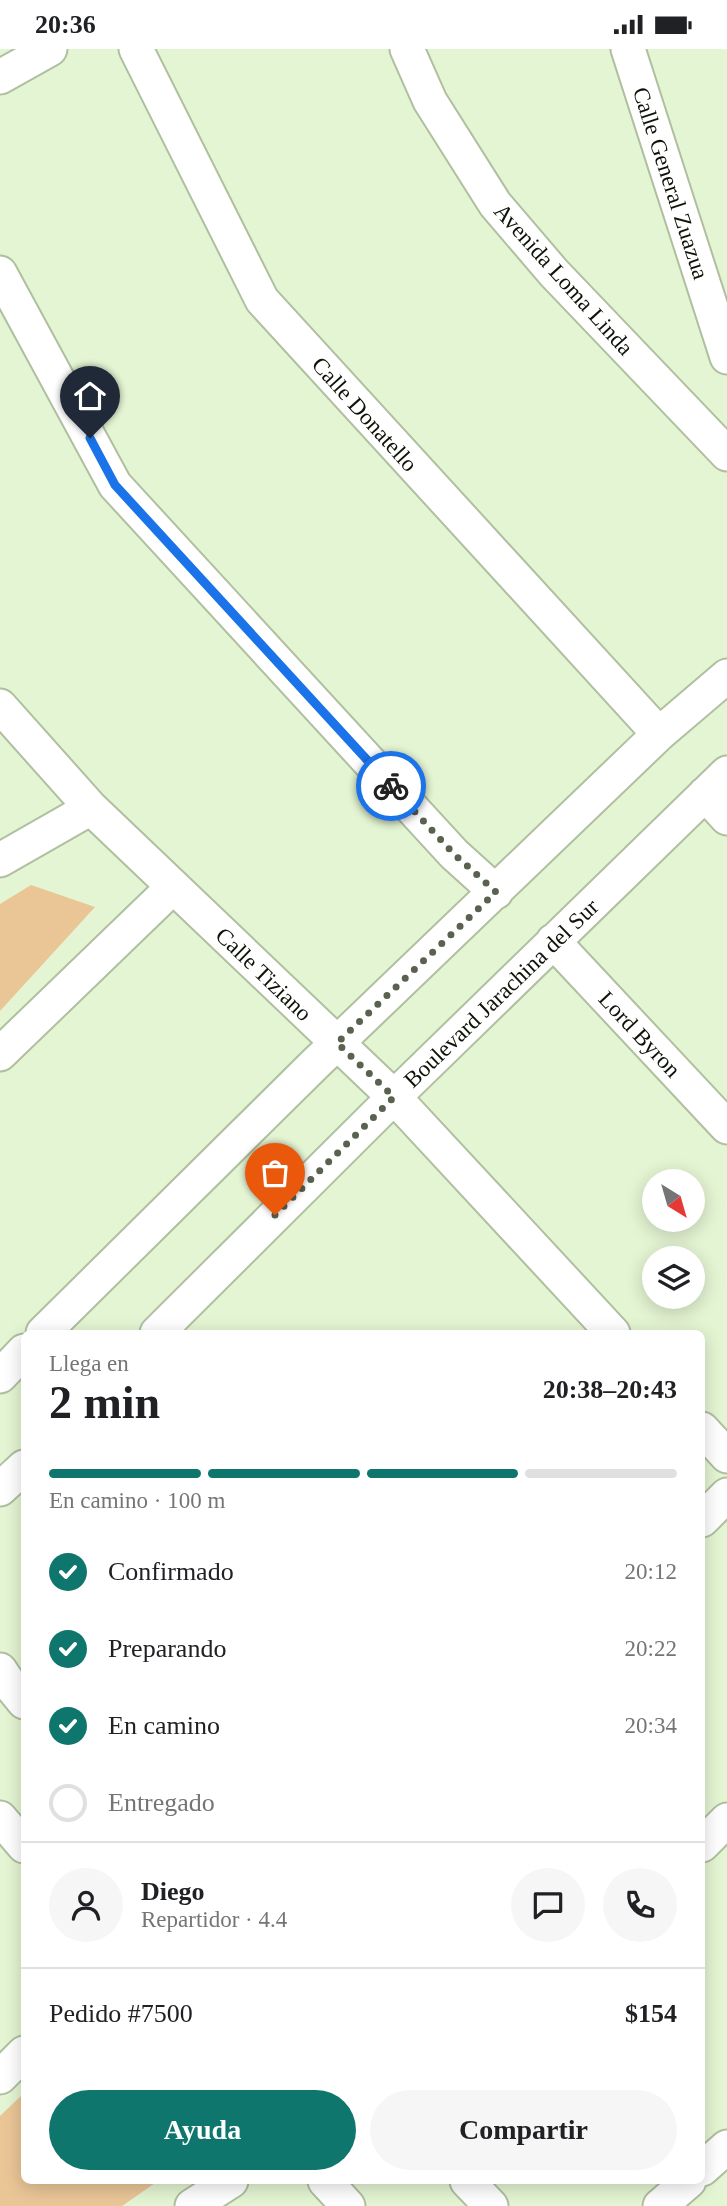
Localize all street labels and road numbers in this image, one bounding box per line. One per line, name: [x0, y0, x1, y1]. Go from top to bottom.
street label: Calle General Zuazua: [628, 84, 713, 282]
street label: Avenida Loma Linda: [489, 199, 638, 360]
street label: Calle Donatello: [307, 352, 422, 477]
street label: Boulevard Jarachina del Sur: [399, 894, 604, 1093]
street label: Calle Tiziano: [211, 923, 317, 1026]
street label: Lord Byron: [594, 986, 686, 1083]

